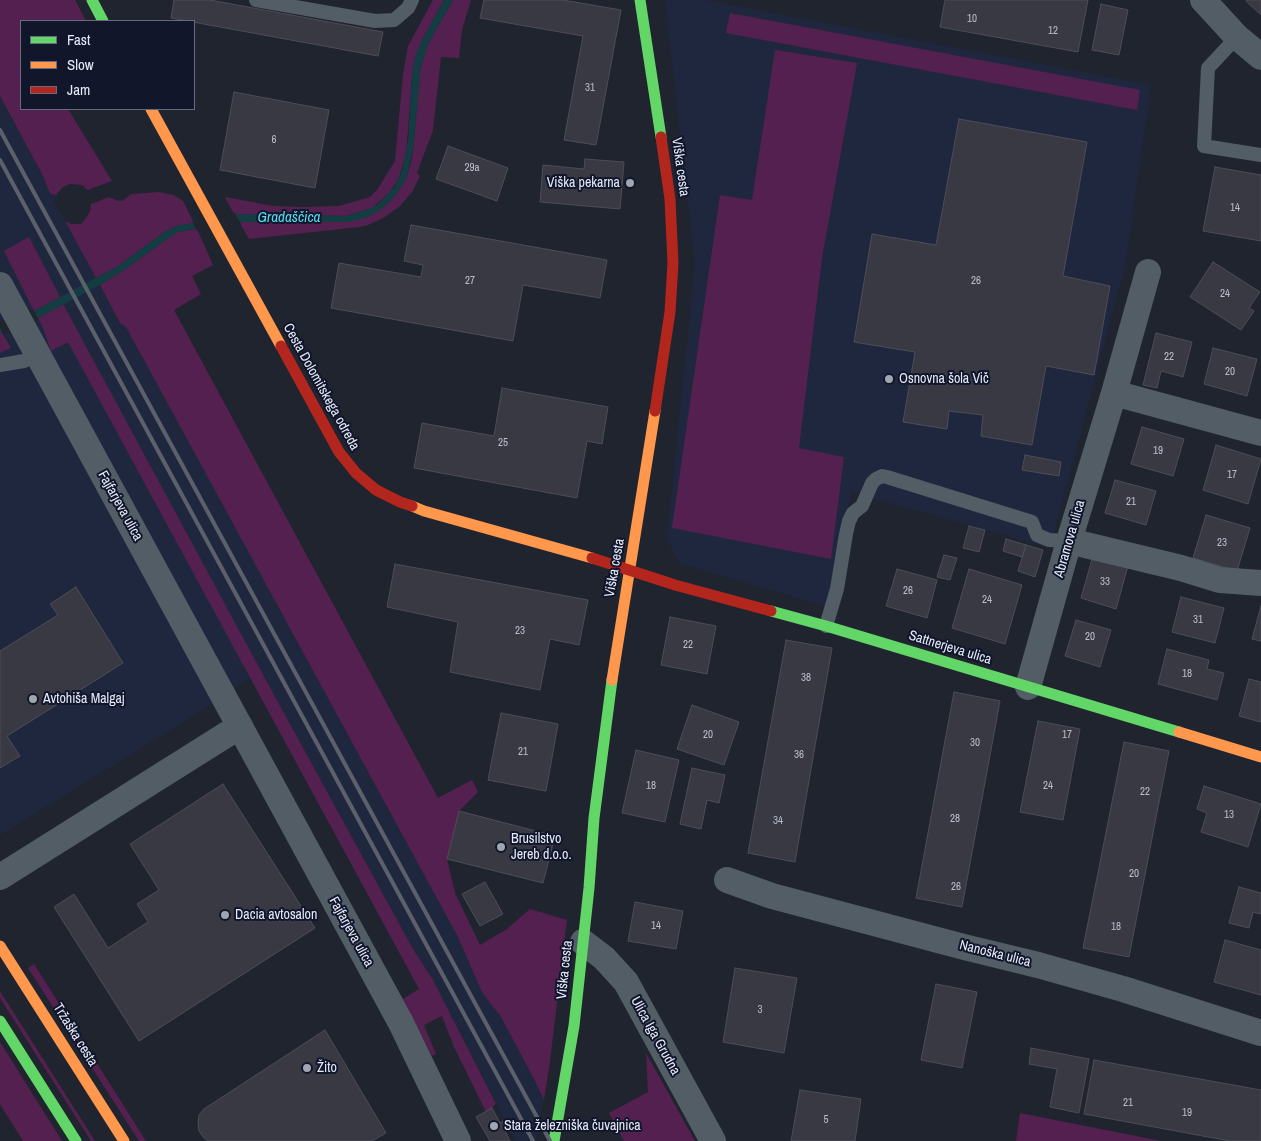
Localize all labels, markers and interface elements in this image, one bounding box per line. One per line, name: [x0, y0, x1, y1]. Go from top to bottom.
house number: 10: [967, 12, 977, 26]
legend: [20, 20, 195, 110]
house number: 12: [1048, 24, 1058, 38]
text: Fast: [67, 29, 90, 50]
text: Slow: [67, 54, 94, 75]
text: Jam: [67, 79, 90, 100]
house number: 31: [585, 81, 595, 95]
house number: 6: [271, 133, 277, 147]
street label: Viška cesta: [668, 137, 692, 197]
house number: 29a: [464, 161, 480, 175]
place label: Viška pekarna: [547, 175, 620, 191]
marker: Viška pekarna: [624, 177, 636, 189]
house number: 14: [1230, 201, 1240, 215]
water label: Gradaščica: [258, 209, 320, 227]
house number: 27: [465, 274, 475, 288]
house number: 26: [971, 274, 981, 288]
house number: 24: [1220, 287, 1230, 301]
street label: Cesta Dolomitskega odreda: [279, 321, 363, 453]
house number: 22: [1164, 350, 1174, 364]
house number: 20: [1225, 365, 1235, 379]
place label: Osnovna šola Vič: [899, 371, 989, 387]
marker: Osnovna šola Vič: [883, 373, 895, 385]
house number: 25: [498, 436, 508, 450]
house number: 19: [1153, 444, 1163, 458]
street label: Fajfarjeva ulica: [94, 468, 146, 544]
house number: 17: [1227, 468, 1237, 482]
house number: 21: [1126, 495, 1136, 509]
street label: Abramova ulica: [1051, 498, 1089, 580]
house number: 23: [1217, 536, 1227, 550]
street label: Viška cesta: [602, 537, 628, 599]
house number: 33: [1100, 575, 1110, 589]
house number: 26: [903, 584, 913, 598]
house number: 24: [982, 593, 992, 607]
house number: 31: [1193, 613, 1203, 627]
house number: 23: [515, 624, 525, 638]
street label: Sattnerjeva ulica: [907, 627, 993, 669]
house number: 20: [1085, 630, 1095, 644]
house number: 22: [683, 638, 693, 652]
house number: 18: [1182, 667, 1192, 681]
house number: 38: [801, 671, 811, 685]
place label: Avtohiša Malgaj: [43, 691, 124, 707]
marker: Avtohiša Malgaj: [27, 693, 39, 705]
house number: 20: [703, 728, 713, 742]
house number: 17: [1062, 728, 1072, 742]
house number: 30: [970, 736, 980, 750]
house number: 21: [518, 745, 528, 759]
house number: 36: [794, 748, 804, 762]
house number: 18: [646, 779, 656, 793]
house number: 24: [1043, 779, 1053, 793]
house number: 22: [1140, 785, 1150, 799]
house number: 13: [1224, 808, 1234, 822]
house number: 28: [950, 812, 960, 826]
house number: 34: [773, 814, 783, 828]
place label: Brusilstvo Jereb d.o.o.: [511, 831, 572, 864]
marker: Brusilstvo Jereb d.o.o.: [495, 841, 507, 853]
house number: 20: [1129, 867, 1139, 881]
house number: 26: [951, 880, 961, 894]
street label: Fajfarjeva ulica: [325, 894, 377, 970]
place label: Dacia avtosalon: [235, 907, 317, 923]
marker: Dacia avtosalon: [219, 909, 231, 921]
house number: 14: [651, 919, 661, 933]
house number: 18: [1111, 920, 1121, 934]
street label: Nanoška ulica: [958, 937, 1032, 971]
street label: Viška cesta: [554, 940, 576, 1000]
street label: Ulica Iga Grudna: [627, 994, 683, 1078]
street label: Tržaška cesta: [49, 1000, 101, 1070]
house number: 3: [757, 1003, 763, 1017]
place label: Žito: [317, 1060, 337, 1076]
marker: Žito: [301, 1062, 313, 1074]
house number: 21: [1123, 1096, 1133, 1110]
house number: 19: [1182, 1106, 1192, 1120]
house number: 5: [823, 1113, 829, 1127]
place label: Stara železniška čuvajnica: [504, 1118, 641, 1134]
marker: Stara železniška čuvajnica: [488, 1120, 500, 1132]

